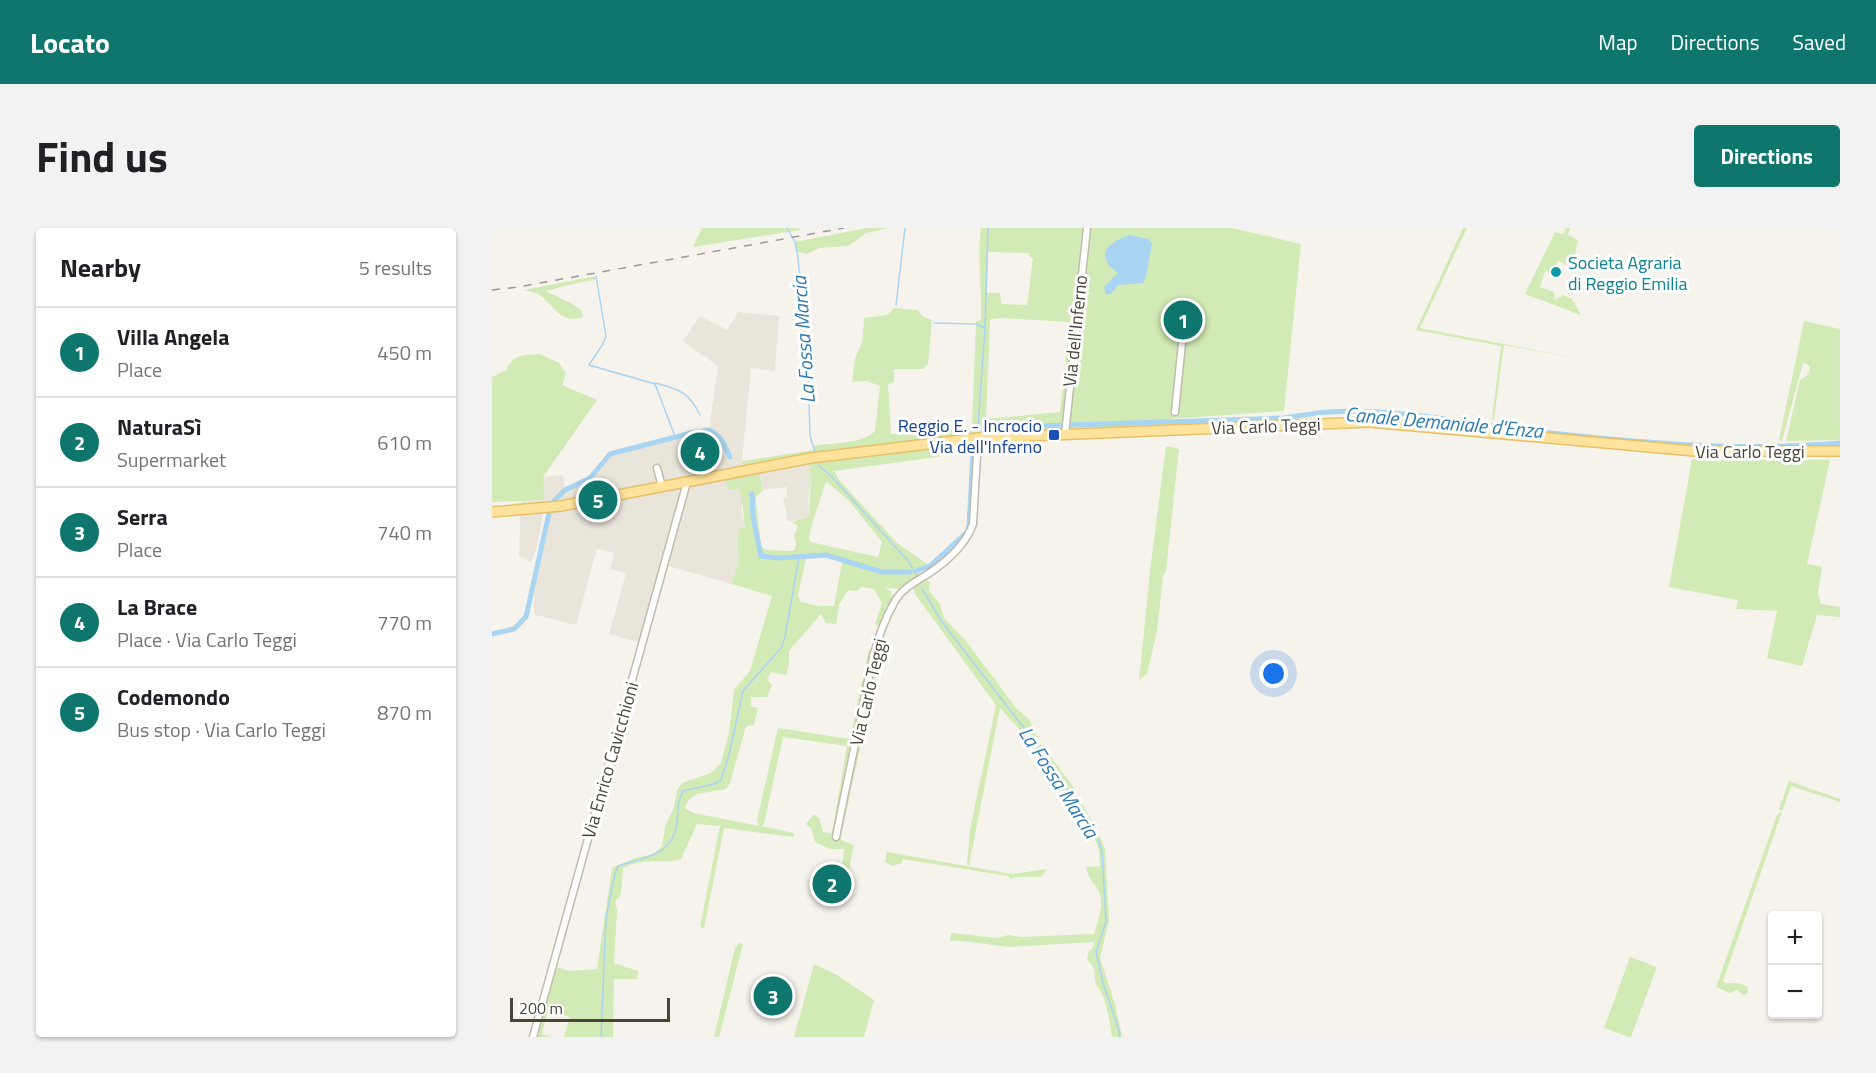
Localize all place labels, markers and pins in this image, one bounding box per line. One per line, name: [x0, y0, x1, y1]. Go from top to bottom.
place label: Societa Agraria di Reggio Emilia: [1568, 249, 1687, 297]
marker: Societa Agraria di Reggio Emilia: [1549, 265, 1563, 279]
pin: 1: [1164, 298, 1202, 343]
place label: Reggio E. - Incrocio Via dell'Inferno: [898, 412, 1042, 460]
marker: Reggio E. - Incrocio Via dell'Inferno: [1047, 428, 1061, 442]
pin: 4: [680, 430, 720, 474]
pin: 5: [578, 478, 618, 522]
pin: 2: [812, 862, 852, 906]
pin: 3: [754, 974, 792, 1018]

